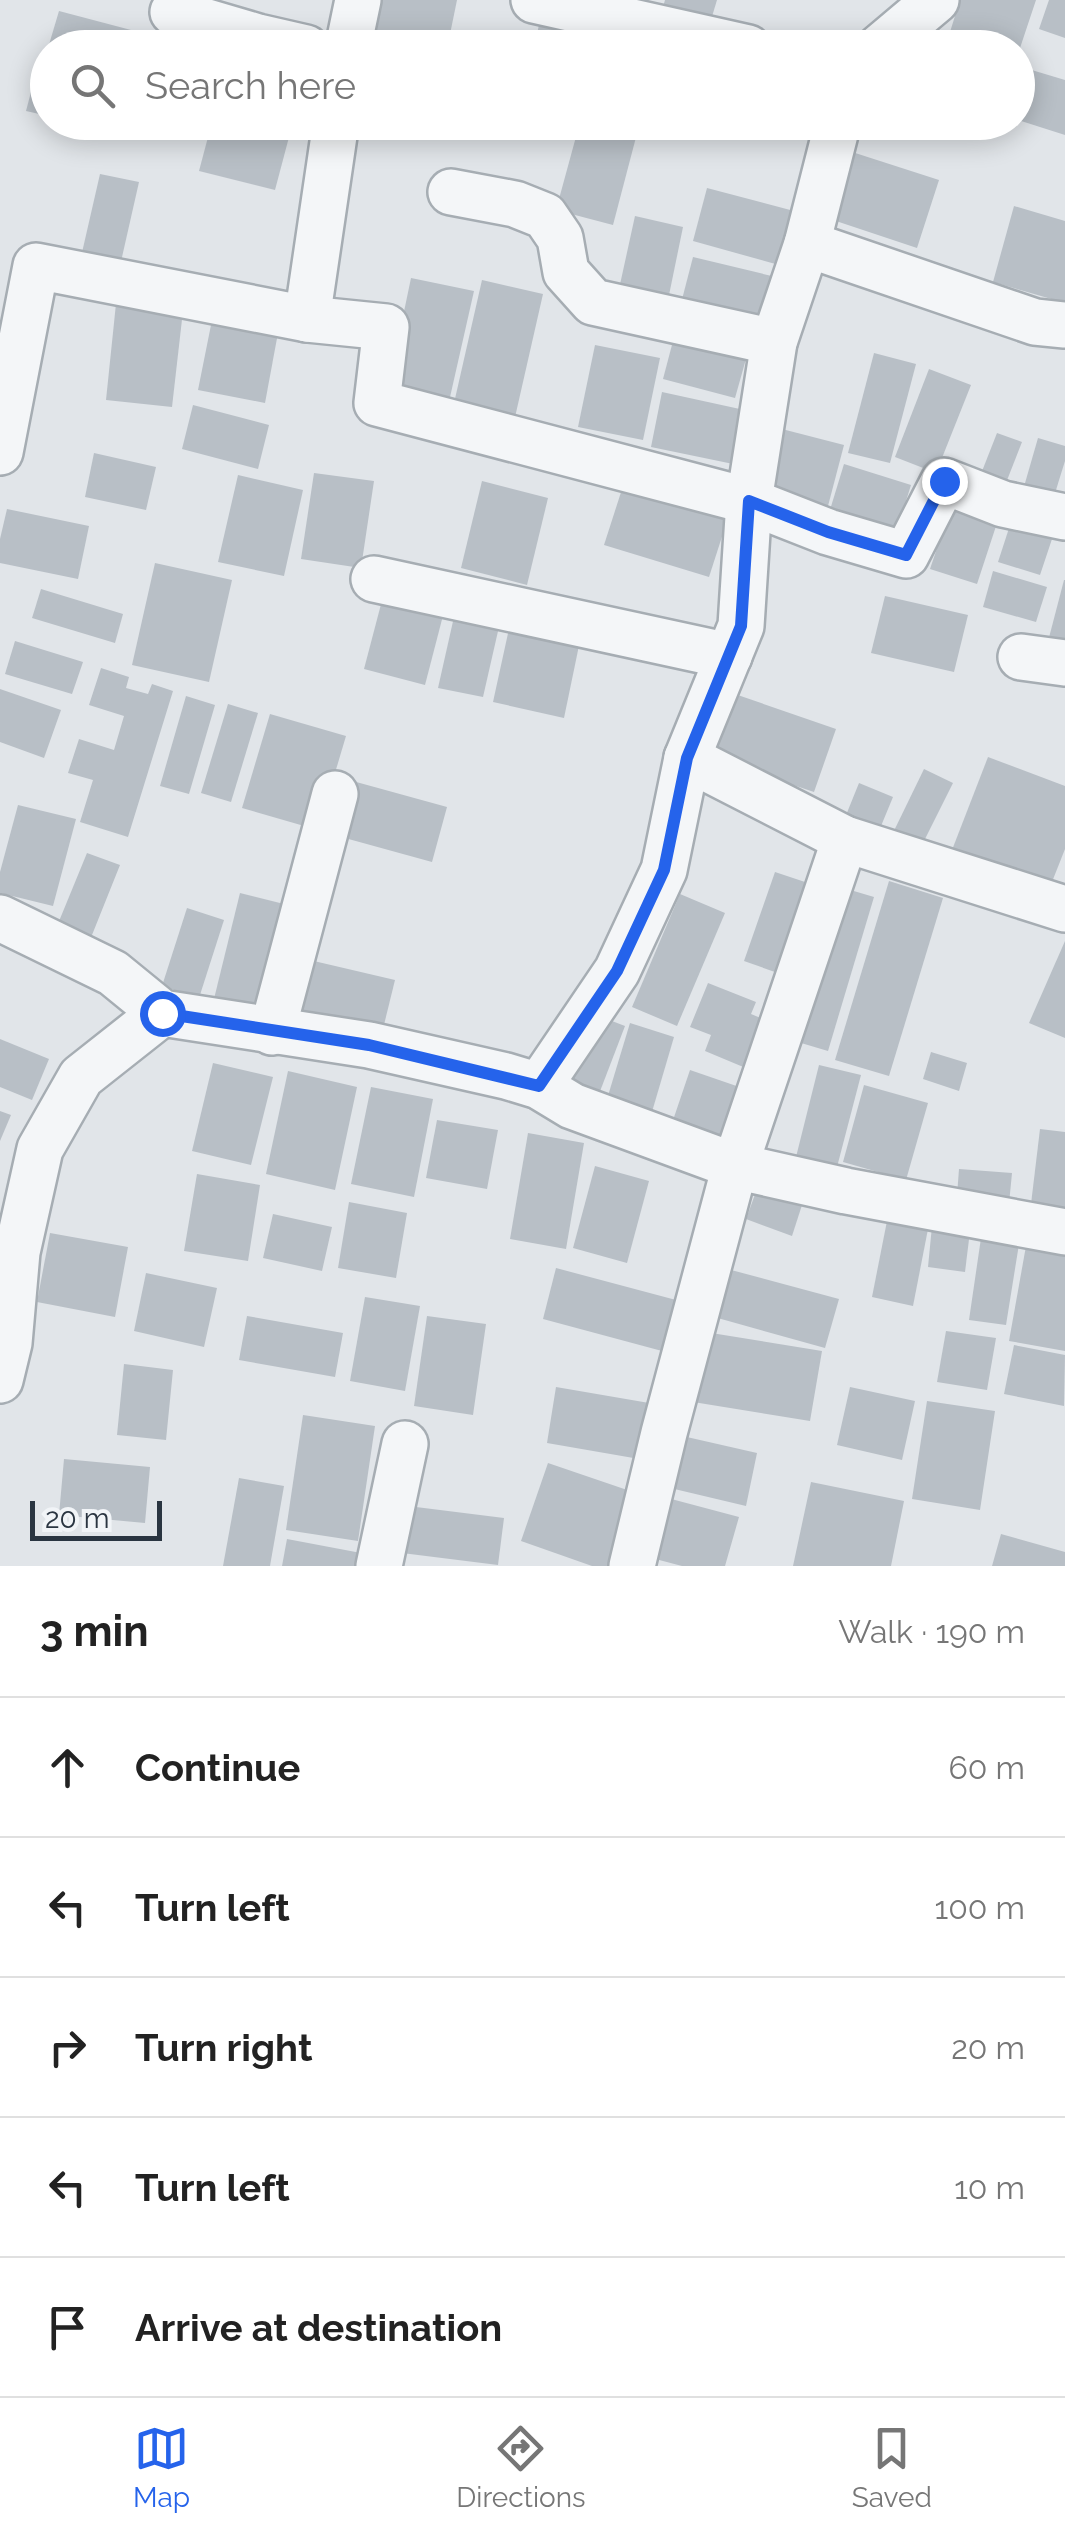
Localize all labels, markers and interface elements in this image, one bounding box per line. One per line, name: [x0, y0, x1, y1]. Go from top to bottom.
search box: [30, 30, 1035, 140]
icon: search: [65, 58, 120, 113]
text: Search here: [145, 63, 356, 108]
route end: [922, 459, 968, 505]
route start: [140, 991, 186, 1037]
scale bar: [30, 1496, 162, 1540]
text: 20 m: [45, 1502, 110, 1535]
text: 3 min: [40, 1607, 149, 1656]
text: Walk · 190 m: [838, 1613, 1025, 1650]
icon: ahead: [40, 1740, 95, 1795]
text: Continue: [135, 1745, 300, 1790]
text: 60 m: [949, 1749, 1025, 1786]
icon: left: [40, 1880, 95, 1935]
text: Turn left: [135, 1885, 290, 1930]
text: 100 m: [935, 1889, 1025, 1926]
icon: right: [40, 2020, 95, 2075]
text: Turn right: [135, 2025, 312, 2070]
text: 20 m: [951, 2029, 1025, 2066]
icon: left: [40, 2160, 95, 2215]
text: Turn left: [135, 2165, 290, 2210]
text: 10 m: [954, 2169, 1025, 2206]
icon: arrive: [40, 2300, 95, 2355]
text: Arrive at destination: [135, 2305, 502, 2350]
tab: Map: [133, 2421, 190, 2514]
tab: Directions: [456, 2421, 586, 2514]
tab: Saved: [852, 2421, 932, 2514]

